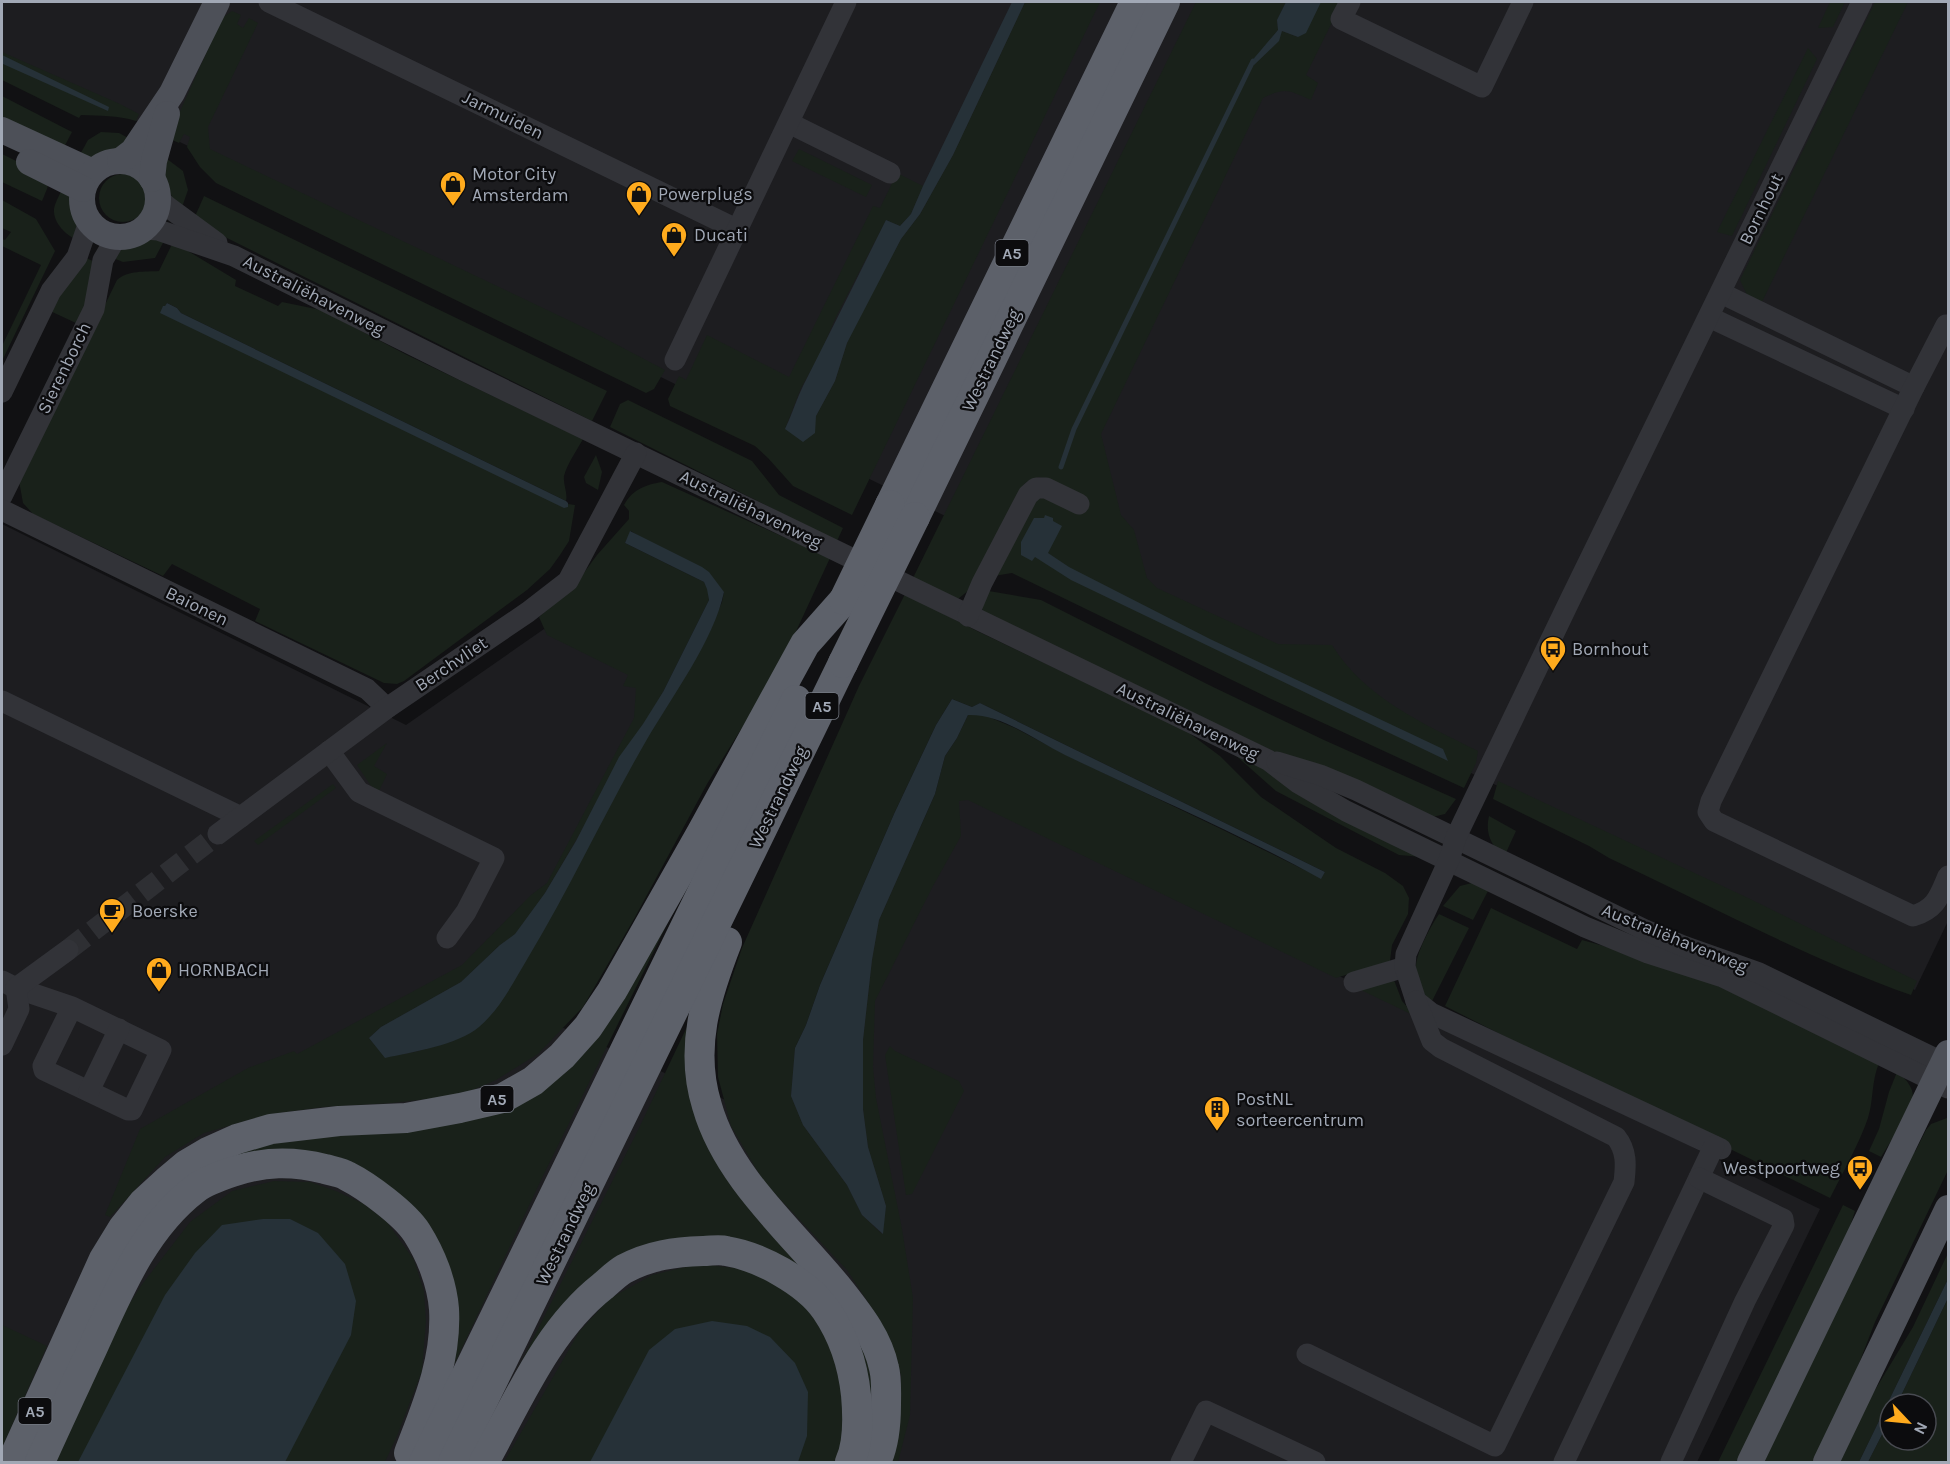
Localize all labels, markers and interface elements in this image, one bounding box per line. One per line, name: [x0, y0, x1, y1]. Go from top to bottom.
street label: Jarmuiden: [459, 86, 547, 144]
place label: Motor City Amsterdam: [472, 163, 569, 206]
shop icon: Motor City Amsterdam: [438, 169, 468, 207]
street label: Bornhout: [1734, 169, 1788, 248]
shop icon: Powerplugs: [624, 179, 654, 217]
place label: Powerplugs: [658, 183, 753, 205]
shop icon: Ducati: [659, 220, 689, 258]
place label: Ducati: [694, 224, 748, 246]
road number: A5: [996, 240, 1028, 266]
street label: Australiëhavenweg: [240, 250, 388, 340]
street label: Westrandweg: [957, 305, 1025, 415]
street label: Sierenborch: [32, 319, 96, 417]
street label: Australiëhavenweg: [676, 465, 826, 553]
street label: Baionen: [162, 581, 232, 631]
street label: Berchvliet: [411, 632, 492, 696]
bus stop icon: Bornhout: [1538, 634, 1568, 672]
place label: Bornhout: [1572, 638, 1649, 660]
street label: Australiëhavenweg: [1113, 677, 1263, 765]
road number: A5: [806, 693, 838, 719]
street label: Westrandweg: [744, 742, 812, 852]
cafe icon: Boerske: [97, 896, 127, 934]
street label: Australiëhavenweg: [1599, 899, 1751, 977]
place label: Boerske: [132, 900, 198, 922]
shop icon: HORNBACH: [144, 955, 174, 993]
place label: HORNBACH: [178, 959, 270, 981]
road number: A5: [480, 1086, 514, 1112]
place label: PostNL sorteercentrum: [1236, 1088, 1364, 1131]
building icon: PostNL sorteercentrum: [1202, 1094, 1232, 1132]
bus stop icon: Westpoortweg: [1845, 1153, 1875, 1191]
place label: Westpoortweg: [1723, 1157, 1840, 1179]
street label: Westrandweg: [531, 1179, 599, 1289]
north arrow: [1878, 1392, 1938, 1452]
road number: A5: [18, 1398, 51, 1424]
text: N: [1910, 1419, 1932, 1438]

